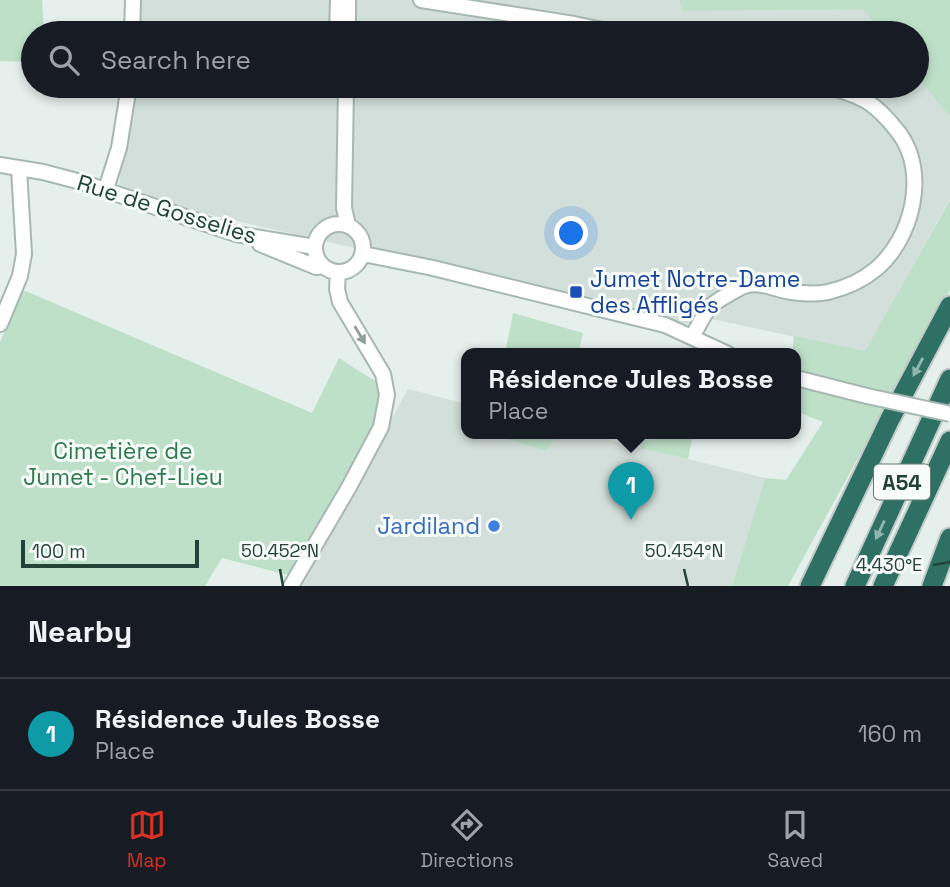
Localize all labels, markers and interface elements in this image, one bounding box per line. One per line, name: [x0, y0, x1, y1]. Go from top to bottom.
search box: [21, 21, 929, 98]
icon: search: [45, 41, 83, 79]
text: Search here: [101, 43, 251, 77]
street label: Rue de Gosselies: [73, 167, 261, 251]
your location: [554, 216, 588, 250]
place label: Jumet Notre-Dame des Affligés: [590, 264, 800, 320]
marker: Jumet Notre-Dame des Affligés: [568, 284, 584, 300]
one-way arrow: [353, 325, 366, 344]
popup: [461, 348, 801, 439]
one-way arrow: [912, 357, 924, 376]
text: Résidence Jules Bosse: [489, 362, 774, 396]
text: Place: [489, 396, 548, 426]
park label: Cimetière de Jumet - Chef-Lieu: [23, 436, 223, 492]
pin: 1: [608, 462, 654, 520]
road number: A54: [874, 464, 930, 500]
place label: Jardiland: [377, 511, 480, 541]
marker: Jardiland: [486, 518, 502, 534]
one-way arrow: [874, 520, 886, 540]
scale bar: [21, 537, 200, 569]
text: 100 m: [32, 539, 86, 564]
text: 50.452°N: [241, 539, 319, 562]
text: 50.454°N: [645, 539, 723, 562]
text: 4.430°E: [856, 553, 922, 576]
text: Nearby: [28, 612, 132, 651]
text: Résidence Jules Bosse: [95, 702, 380, 736]
text: 1: [46, 719, 56, 749]
text: 160 m: [858, 719, 922, 749]
text: Place: [95, 736, 155, 766]
tab: Map: [127, 806, 167, 873]
tab: Directions: [421, 806, 514, 873]
tab: Saved: [768, 806, 823, 873]

